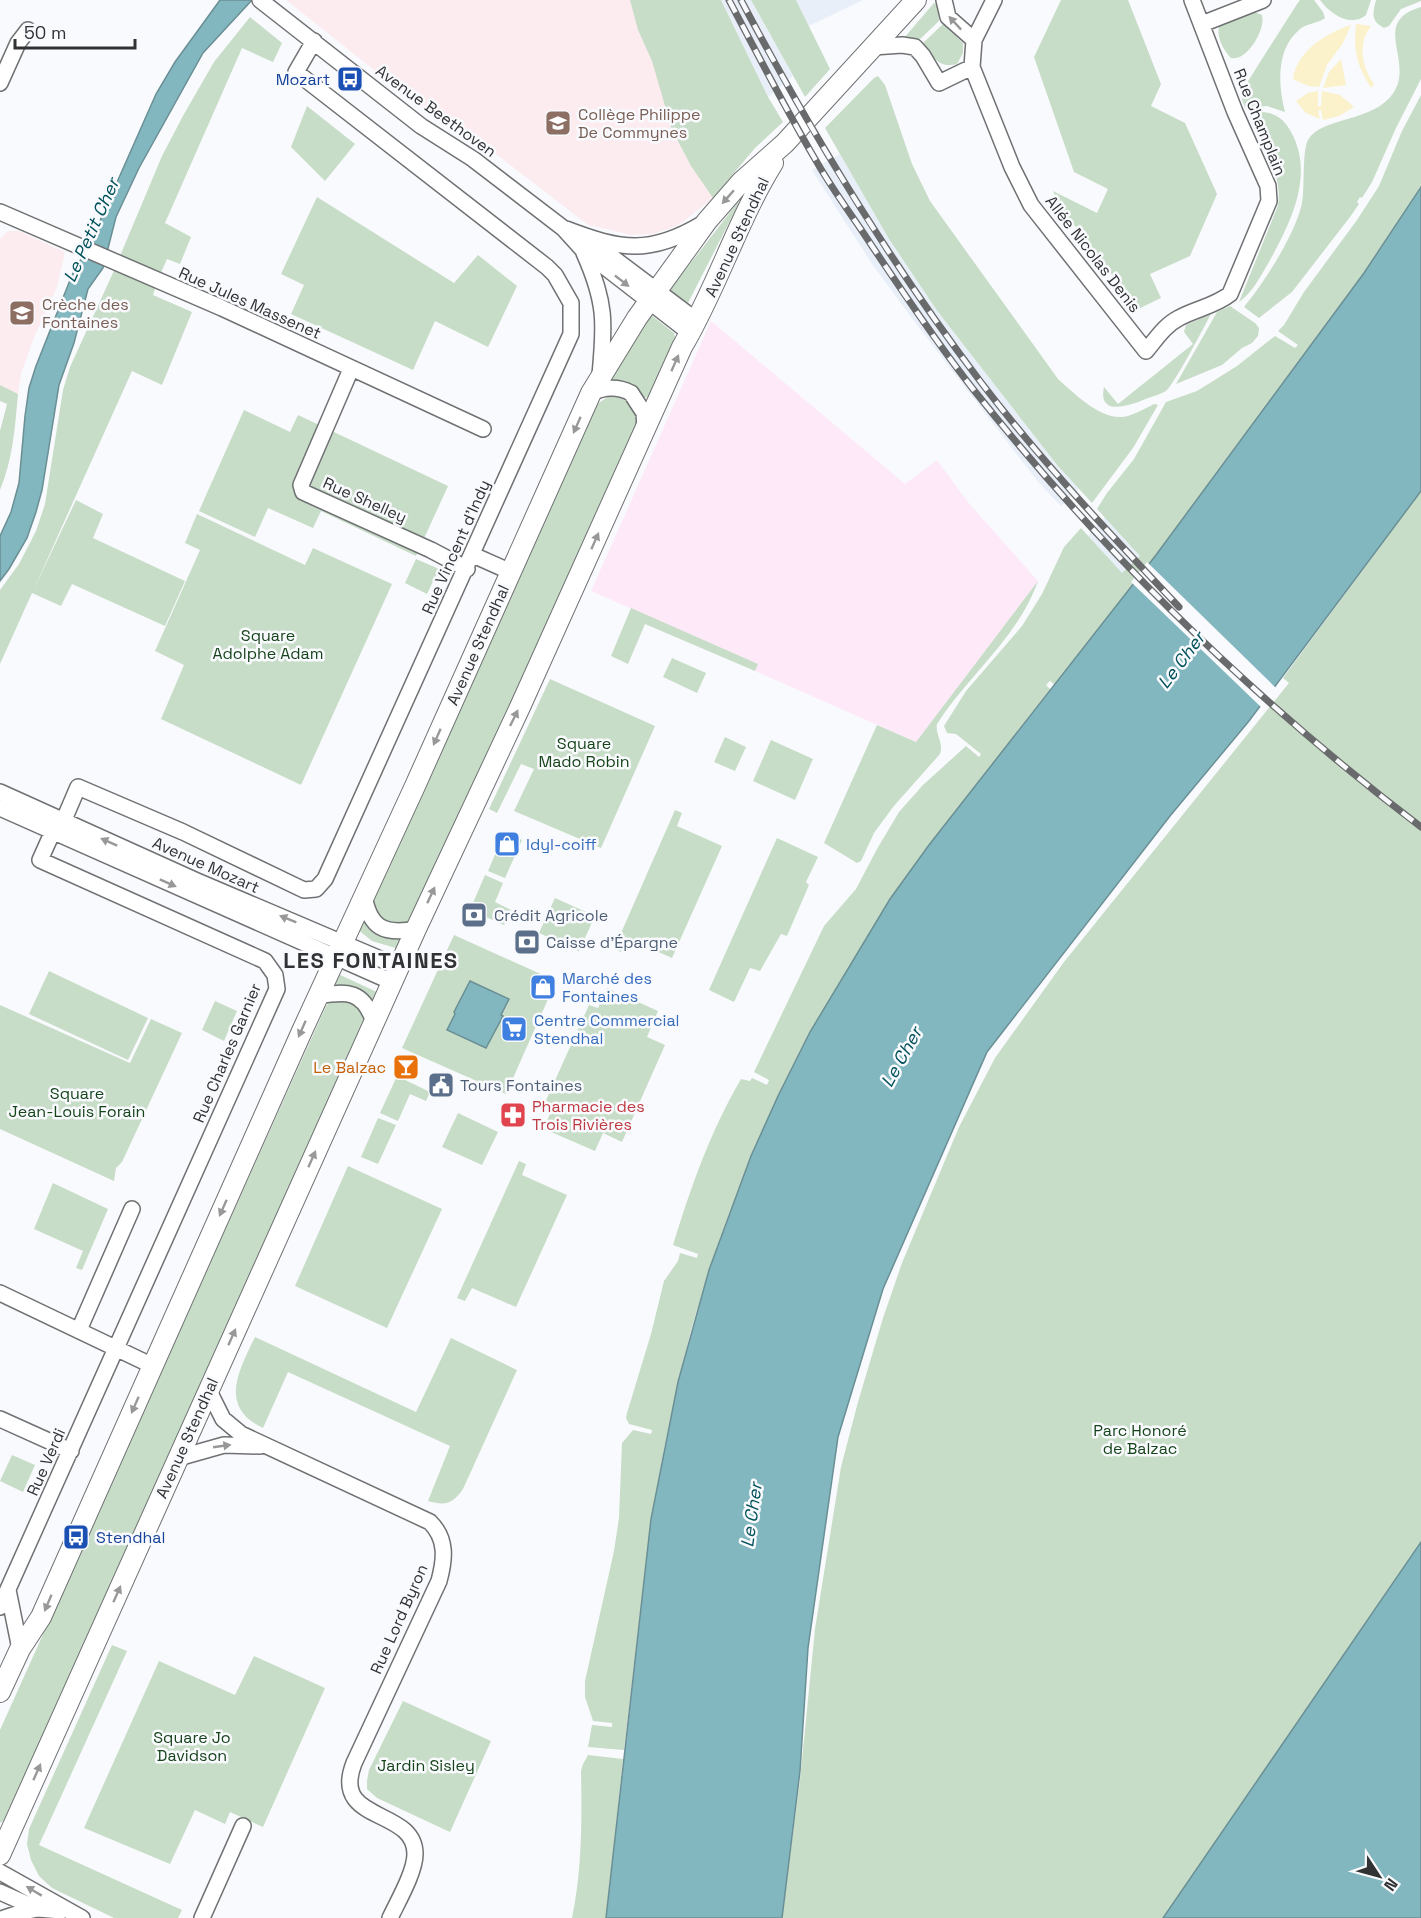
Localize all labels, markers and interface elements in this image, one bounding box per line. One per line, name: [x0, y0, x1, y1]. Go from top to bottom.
scale bar: [15, 12, 135, 50]
one-way arrow: [948, 15, 962, 30]
text: 50 m: [24, 21, 66, 44]
street label: Avenue Beethoven: [372, 60, 500, 162]
bus stop icon: Mozart: [335, 64, 365, 94]
street label: Rue Champlain: [1229, 65, 1291, 179]
place label: Mozart: [276, 69, 330, 90]
place label: Collège Philippe De Commynes: [578, 104, 701, 143]
school or university icon: Collège Philippe De Commynes: [543, 108, 573, 138]
water label: Le Petit Cher: [58, 172, 125, 286]
street label: Avenue Stendhal: [700, 174, 774, 300]
one-way arrow: [721, 190, 735, 205]
street label: Allée Nicolas Denis: [1041, 191, 1145, 317]
street label: Rue Jules Massenet: [175, 262, 325, 344]
one-way arrow: [615, 274, 630, 286]
place label: Crèche des Fontaines: [42, 294, 129, 333]
school or university icon: Crèche des Fontaines: [7, 298, 37, 328]
one-way arrow: [670, 353, 680, 371]
one-way arrow: [572, 416, 581, 433]
street label: Rue Shelley: [320, 472, 410, 528]
street label: Rue Vincent d'Indy: [417, 476, 495, 618]
one-way arrow: [590, 531, 600, 549]
street label: Avenue Stendhal: [442, 581, 514, 709]
park label: Square Adolphe Adam: [212, 625, 324, 664]
water label: Le Cher: [1152, 625, 1211, 693]
one-way arrow: [510, 710, 519, 727]
one-way arrow: [432, 728, 442, 746]
park label: Square Mado Robin: [538, 733, 630, 772]
shop icon: Idyl-coiff: [492, 829, 522, 859]
street label: Avenue Mozart: [149, 832, 263, 898]
place label: Idyl-coiff: [526, 834, 597, 855]
one-way arrow: [100, 837, 117, 846]
one-way arrow: [160, 878, 178, 888]
one-way arrow: [427, 886, 436, 903]
bank icon: Crédit Agricole: [459, 900, 489, 930]
place label: Crédit Agricole: [494, 905, 608, 926]
one-way arrow: [278, 914, 296, 924]
bank icon: Caisse d'Épargne: [512, 927, 542, 957]
place label: Caisse d'Épargne: [546, 932, 678, 953]
district label: LES FONTAINES: [283, 946, 459, 974]
place label: Marché des Fontaines: [562, 968, 652, 1007]
shop icon: Marché des Fontaines: [528, 972, 558, 1002]
street label: Rue Charles Garnier: [188, 980, 266, 1126]
place label: Centre Commercial Stendhal: [534, 1010, 680, 1049]
supermarket icon: Centre Commercial Stendhal: [499, 1014, 529, 1044]
one-way arrow: [298, 1021, 307, 1038]
water label: Le Cher: [875, 1021, 928, 1091]
bar icon: Le Balzac: [391, 1052, 421, 1082]
place label: Le Balzac: [313, 1057, 386, 1078]
public building icon: Tours Fontaines: [426, 1070, 456, 1100]
place label: Tours Fontaines: [460, 1075, 582, 1096]
park label: Square Jean-Louis Forain: [9, 1083, 145, 1122]
place label: Pharmacie des Trois Rivières: [532, 1096, 645, 1135]
pharmacy icon: Pharmacie des Trois Rivières: [498, 1100, 528, 1130]
one-way arrow: [308, 1151, 317, 1168]
one-way arrow: [218, 1199, 228, 1217]
one-way arrow: [228, 1329, 237, 1346]
street label: Avenue Stendhal: [151, 1374, 223, 1502]
one-way arrow: [130, 1397, 140, 1415]
park label: Parc Honoré de Balzac: [1093, 1420, 1187, 1459]
street label: Rue Verdi: [22, 1425, 70, 1499]
one-way arrow: [212, 1442, 231, 1451]
water label: Le Cher: [735, 1479, 767, 1549]
bus stop icon: Stendhal: [61, 1522, 91, 1552]
place label: Stendhal: [96, 1527, 165, 1548]
street label: Rue Lord Byron: [365, 1561, 433, 1677]
one-way arrow: [112, 1585, 122, 1603]
one-way arrow: [43, 1594, 53, 1612]
park label: Square Jo Davidson: [153, 1727, 231, 1766]
park label: Jardin Sisley: [377, 1755, 475, 1776]
one-way arrow: [33, 1764, 42, 1781]
north arrow: [1349, 1846, 1409, 1906]
text: N: [1379, 1874, 1402, 1895]
one-way arrow: [26, 1886, 42, 1897]

